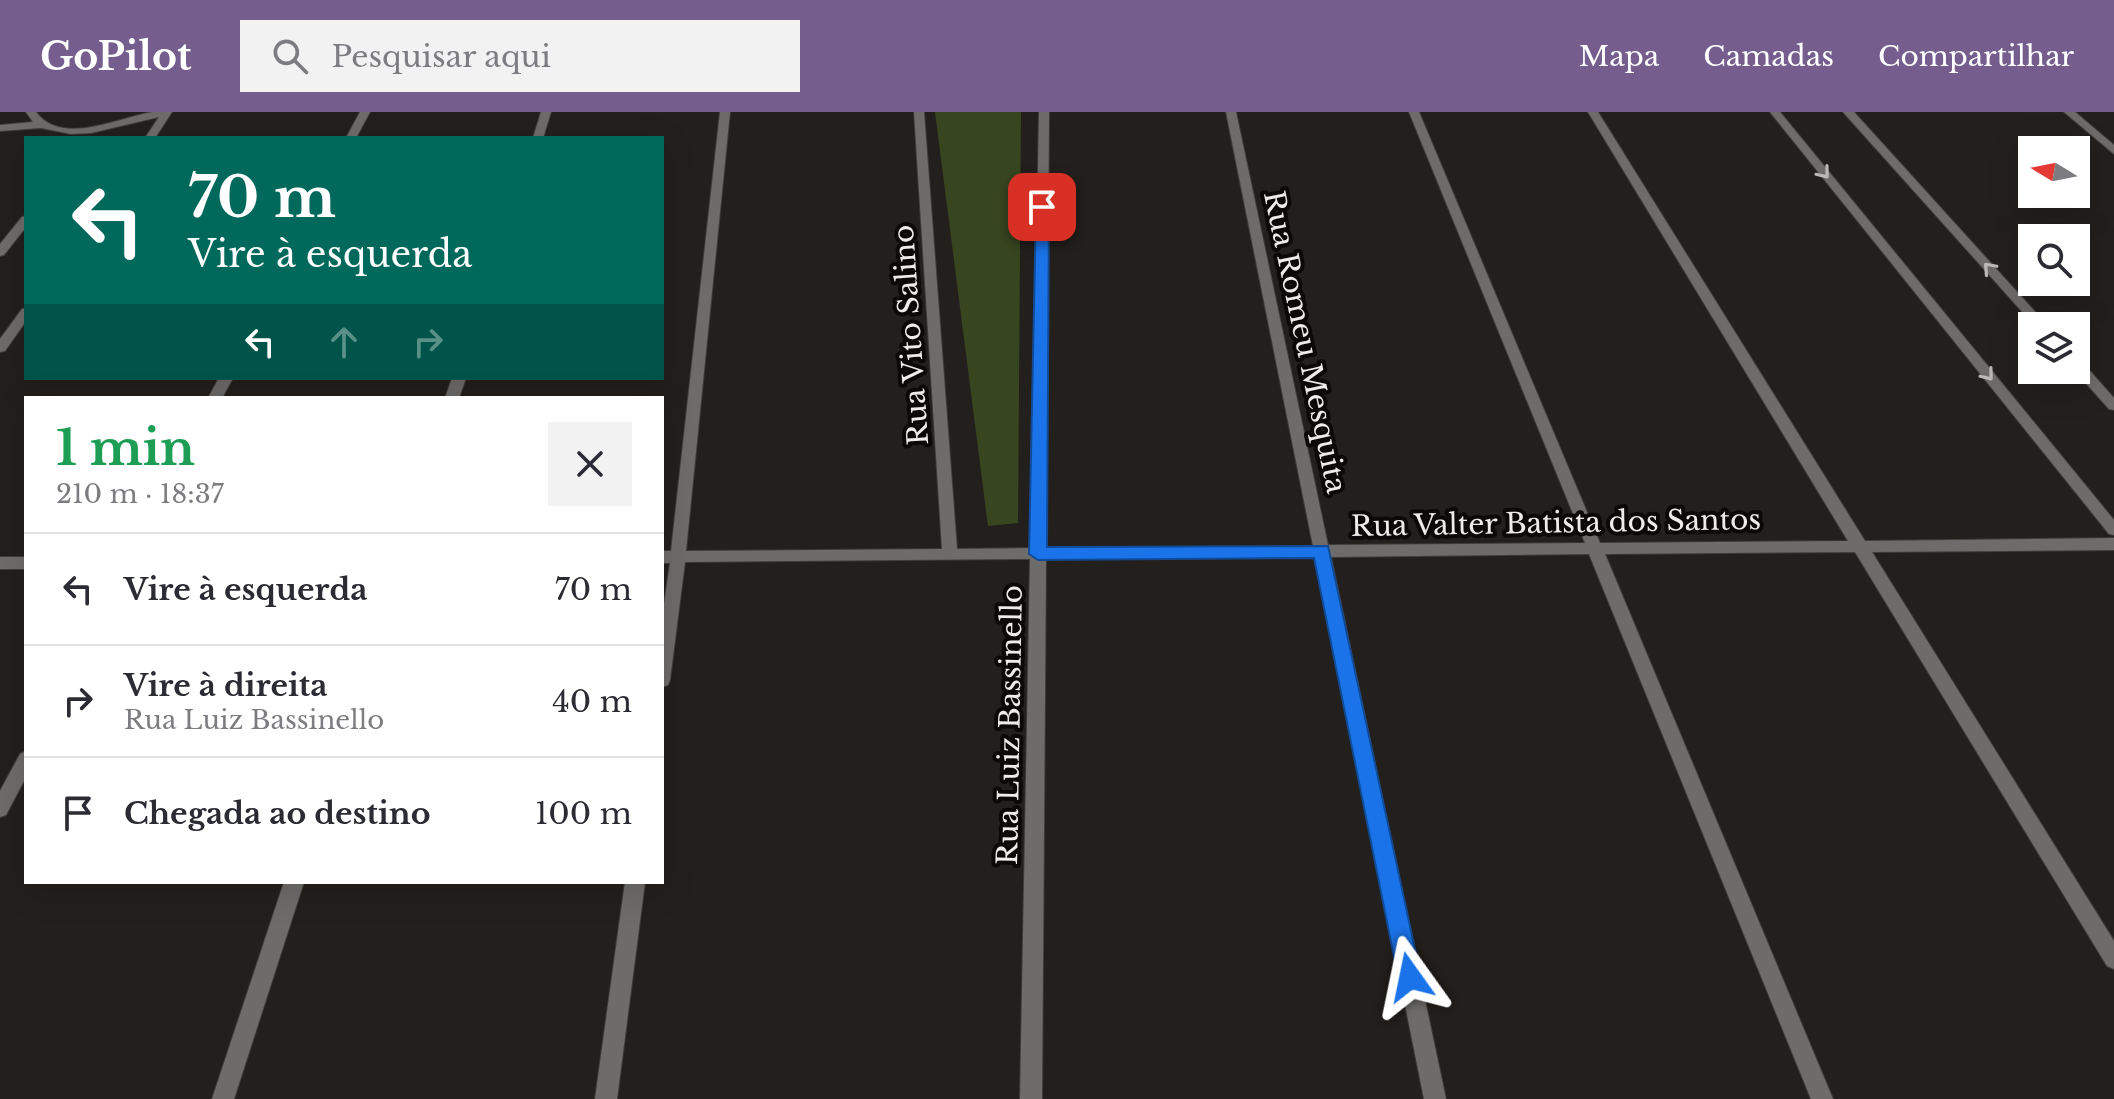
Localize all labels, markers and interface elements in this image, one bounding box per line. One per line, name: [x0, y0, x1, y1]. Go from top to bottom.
search box: [240, 20, 800, 92]
text: GoPilot: [40, 33, 192, 80]
icon: search: [268, 34, 312, 78]
text: Pesquisar aqui: [332, 38, 551, 75]
text: Mapa: [1579, 39, 1659, 74]
text: Camadas: [1703, 39, 1834, 74]
text: Compartilhar: [1878, 39, 2074, 74]
north arrow: [2018, 136, 2090, 208]
map controls: [2018, 136, 2090, 384]
text: 70 m: [188, 163, 336, 232]
one-way arrow: [1814, 163, 1829, 178]
icon: left: [56, 168, 160, 272]
pin: [1008, 173, 1076, 241]
icon: arrive: [1020, 185, 1064, 229]
street label: Rua Romeu Mesquita: [1256, 188, 1354, 497]
street label: Rua Vito Salino: [886, 224, 936, 446]
button: search: [2018, 224, 2090, 296]
text: Vire à esquerda: [188, 232, 472, 277]
one-way arrow: [1985, 263, 1999, 278]
button: layers: [2018, 312, 2090, 384]
icon: left: [238, 320, 282, 364]
icon: ahead: [322, 320, 366, 364]
icon: right: [406, 320, 450, 364]
one-way arrow: [1978, 365, 1993, 380]
text: 1 min: [56, 418, 195, 478]
button: close: [548, 422, 632, 506]
text: 210 m · 18:37: [56, 478, 224, 510]
street label: Rua Valter Batista dos Santos: [1351, 502, 1761, 544]
icon: left: [56, 567, 100, 611]
text: Vire à esquerda: [124, 571, 367, 608]
text: 70 m: [555, 571, 632, 608]
street label: Rua Luiz Bassinello: [990, 585, 1030, 865]
text: Vire à direita: [124, 667, 328, 704]
icon: right: [56, 679, 100, 723]
text: 40 m: [552, 683, 632, 720]
text: Rua Luiz Bassinello: [124, 704, 384, 736]
icon: arrive: [56, 791, 100, 835]
text: Chegada ao destino: [124, 795, 430, 832]
text: 100 m: [535, 795, 632, 832]
position arrow: [1368, 935, 1452, 1019]

